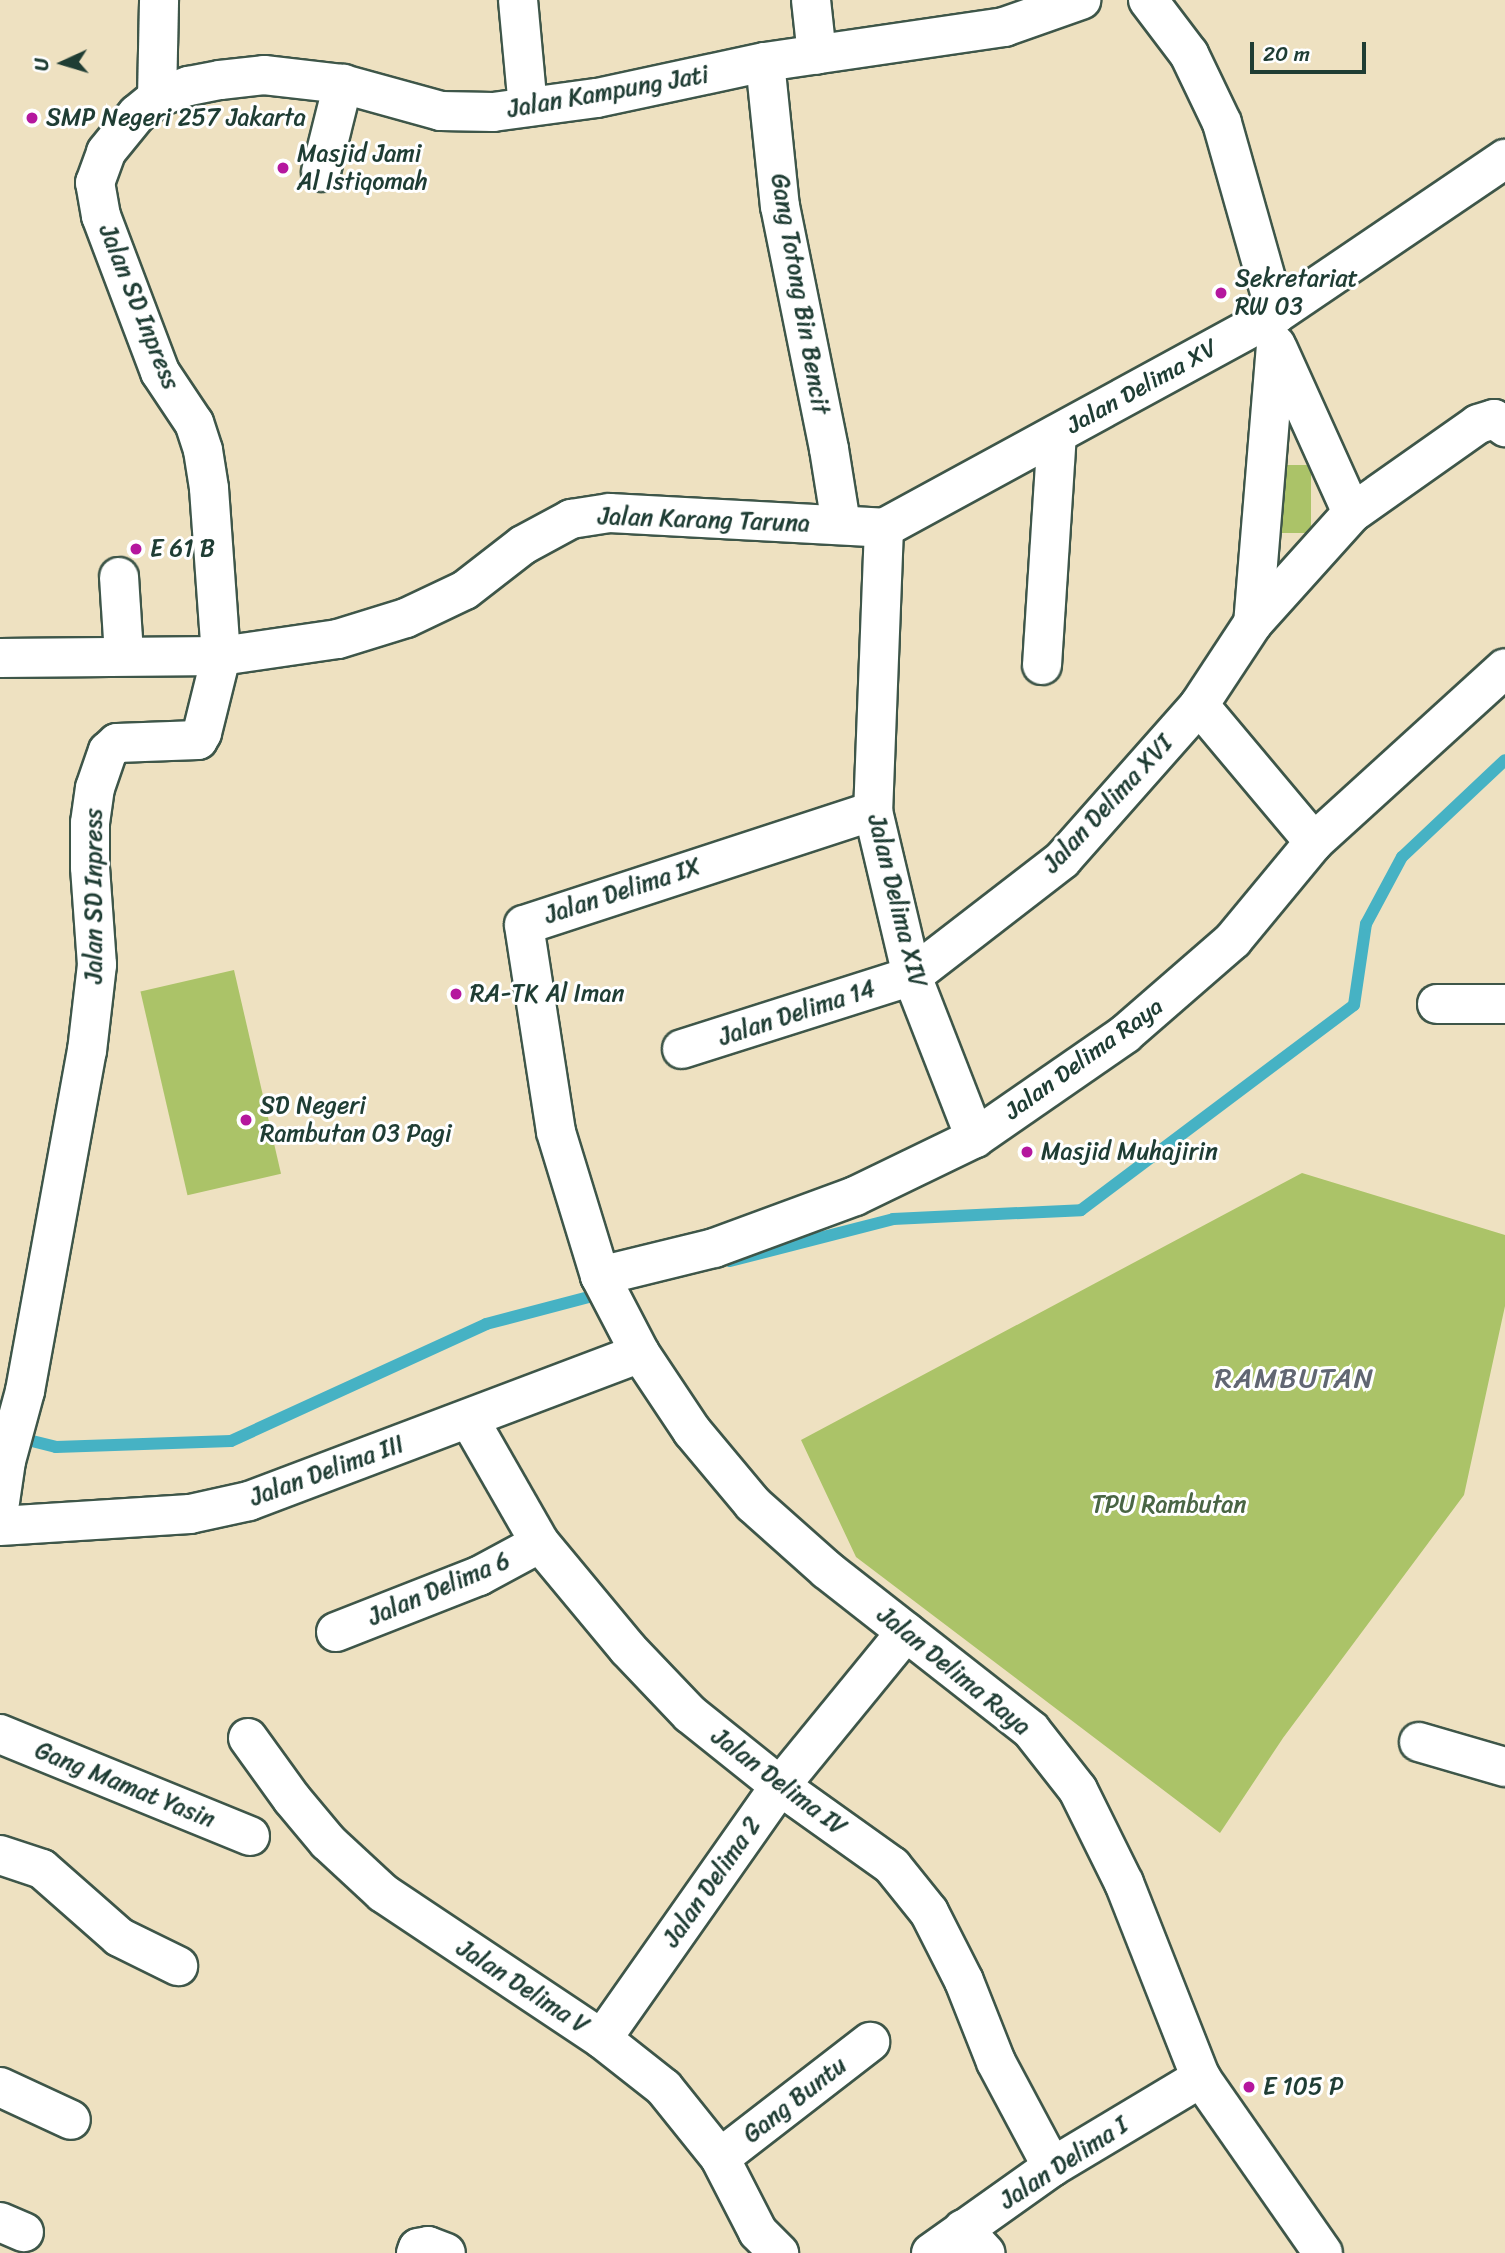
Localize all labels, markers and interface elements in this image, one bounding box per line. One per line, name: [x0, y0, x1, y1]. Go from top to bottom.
north arrow: [28, 28, 98, 98]
scale bar: [1253, 28, 1368, 72]
text: 20 m: [1263, 35, 1310, 73]
text: U: [25, 57, 58, 72]
street label: Jalan Kampung Jati: [505, 60, 711, 124]
place label: SMP Negeri 257 Jakarta: [46, 104, 306, 132]
marker: SMP Negeri 257 Jakarta: [24, 110, 40, 126]
place label: Masjid Jami Al Istiqomah: [297, 140, 430, 196]
marker: Masjid Jami Al Istiqomah: [275, 160, 291, 176]
street label: Gang Totong Bin Bencit: [765, 171, 835, 417]
street label: Jalan SD Inpress: [93, 220, 185, 394]
place label: Sekretariat RW 03: [1235, 265, 1358, 321]
marker: Sekretariat RW 03: [1213, 285, 1229, 301]
street label: Jalan Delima XV: [1061, 334, 1223, 440]
street label: Jalan Karang Taruna: [598, 502, 810, 538]
place label: E 61 B: [150, 535, 215, 563]
marker: E 61 B: [128, 541, 144, 557]
street label: Jalan Delima XVI: [1037, 729, 1179, 879]
street label: Jalan SD Inpress: [80, 808, 108, 984]
street label: Jalan Delima XIV: [862, 811, 932, 991]
street label: Jalan Delima IX: [541, 852, 705, 930]
street label: Jalan Delima 14: [715, 974, 879, 1052]
place label: RA-TK Al Iman: [470, 980, 627, 1008]
marker: RA-TK Al Iman: [448, 986, 464, 1002]
street label: Jalan Delima Raya: [999, 992, 1169, 1126]
place label: SD Negeri Rambutan 03 Pagi: [260, 1092, 452, 1148]
marker: SD Negeri Rambutan 03 Pagi: [238, 1112, 254, 1128]
place label: Masjid Muhajirin: [1041, 1138, 1218, 1166]
marker: Masjid Muhajirin: [1019, 1144, 1035, 1160]
district label: RAMBUTAN: [1215, 1361, 1375, 1395]
street label: Jalan Delima III: [246, 1430, 408, 1512]
park label: TPU Rambutan: [1092, 1491, 1246, 1519]
street label: Jalan Delima 6: [363, 1546, 515, 1632]
street label: Jalan Delima Raya: [871, 1600, 1037, 1742]
street label: Jalan Delima IV: [706, 1722, 852, 1842]
street label: Gang Mamat Yasin: [31, 1736, 219, 1834]
street label: Jalan Delima 2: [657, 1811, 767, 1953]
street label: Jalan Delima V: [451, 1933, 595, 2041]
street label: Gang Buntu: [738, 2051, 852, 2149]
place label: E 105 P: [1263, 2073, 1343, 2101]
marker: E 105 P: [1241, 2079, 1257, 2095]
street label: Jalan Delima I: [994, 2111, 1134, 2215]

